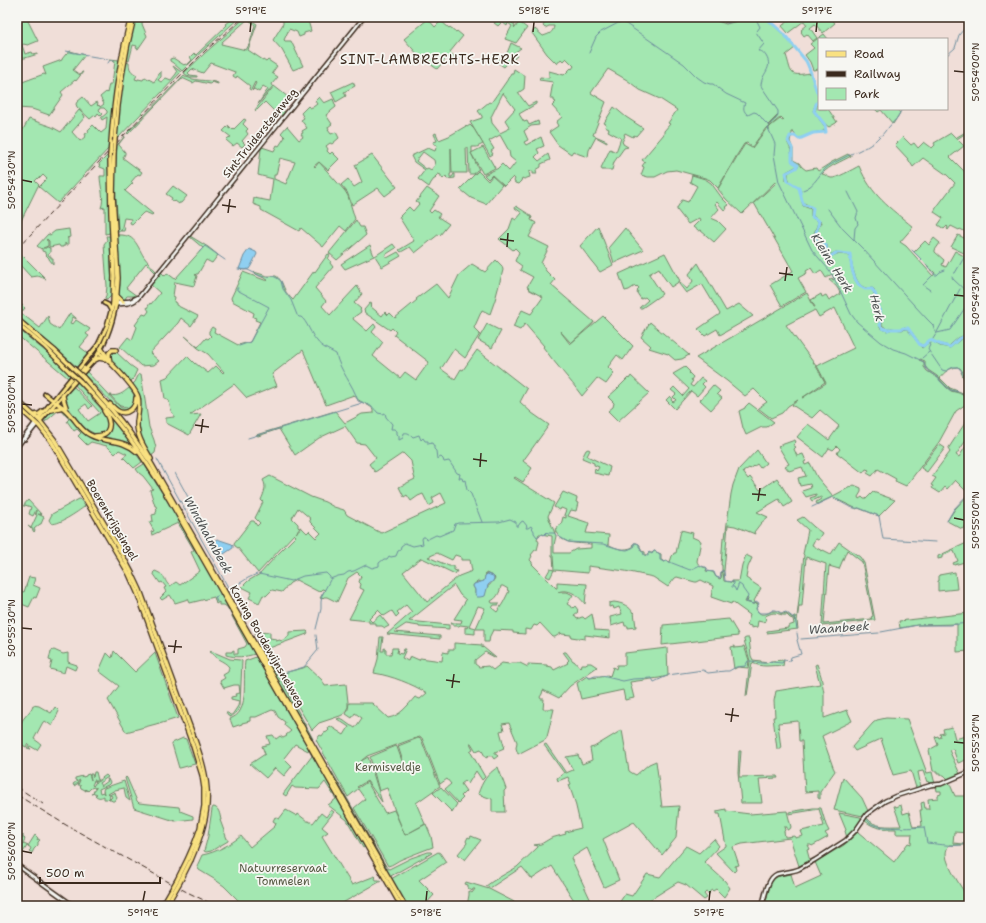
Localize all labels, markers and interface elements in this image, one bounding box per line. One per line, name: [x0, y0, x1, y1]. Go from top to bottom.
text: 5°19'E: [236, 4, 266, 17]
text: 5°18'E: [519, 4, 549, 17]
text: 5°17'E: [802, 4, 832, 17]
legend: [818, 38, 948, 110]
text: 50°54'00"N: [969, 43, 982, 101]
text: Road: [854, 46, 885, 62]
district label: SINT-LAMBRECHTS-HERK: [340, 51, 520, 68]
text: Railway: [854, 66, 901, 82]
street label: Sint-Truidersteenweg: [219, 85, 301, 181]
text: Park: [854, 86, 880, 102]
text: 50°54'30"N: [5, 151, 18, 209]
water label: Kleine Herk: [807, 230, 857, 296]
text: 50°54'30"N: [969, 267, 982, 325]
water label: Herk: [866, 293, 888, 323]
text: 50°55'00"N: [5, 375, 18, 433]
street label: Boerenkrijgsingel: [83, 477, 142, 564]
text: 50°55'00"N: [969, 491, 982, 549]
water label: Windhalmbeek: [180, 493, 236, 577]
street label: Koning Boudewijnsnelweg: [226, 583, 308, 710]
text: 50°55'30"N: [5, 599, 18, 657]
water label: Waanbeek: [808, 618, 870, 638]
text: 50°55'30"N: [969, 714, 982, 772]
park label: Kermisveldje: [355, 760, 421, 775]
text: 50°56'00"N: [5, 822, 18, 880]
scale bar: [40, 859, 160, 885]
park label: Natuurreservaat Tommelen: [239, 861, 327, 889]
text: 500 m: [46, 865, 84, 881]
text: 5°19'E: [128, 906, 158, 919]
text: 5°18'E: [411, 906, 441, 919]
text: 5°17'E: [694, 906, 724, 919]

